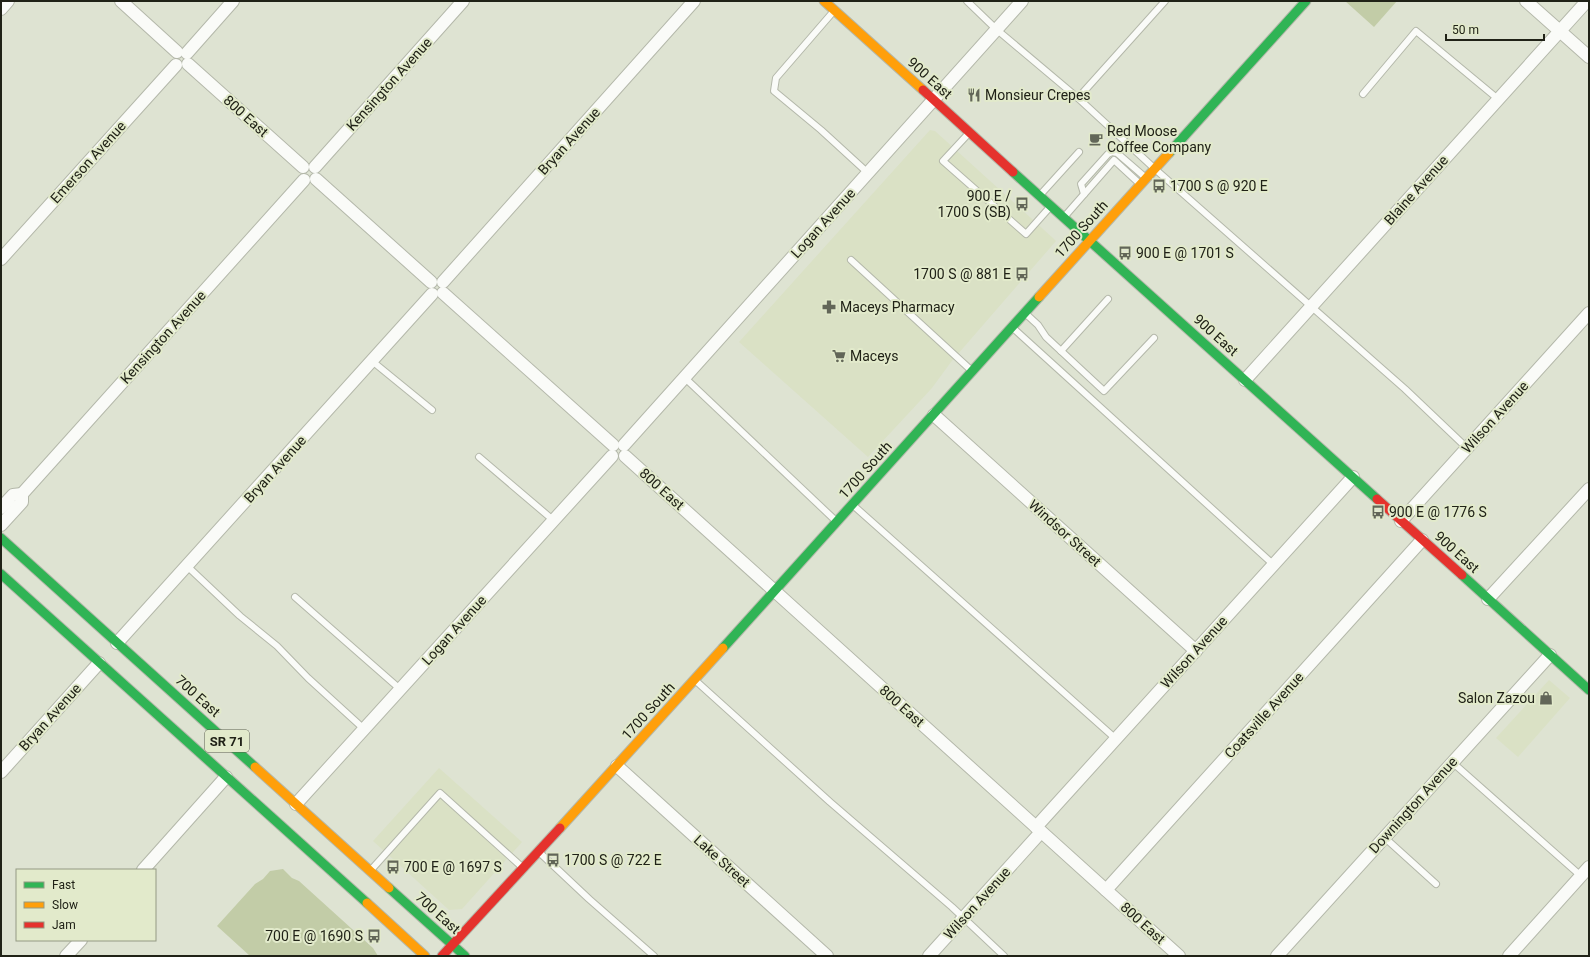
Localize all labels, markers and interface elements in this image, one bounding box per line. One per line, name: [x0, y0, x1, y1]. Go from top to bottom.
scale bar: [1446, 16, 1544, 42]
text: 50 m: [1452, 23, 1479, 37]
street label: Kensington Avenue: [343, 34, 435, 134]
street label: 900 East: [904, 54, 956, 102]
restaurant icon: Monsieur Crepes: [966, 87, 982, 103]
place label: Monsieur Crepes: [985, 87, 1091, 103]
street label: 800 East: [220, 92, 272, 140]
street label: Bryan Avenue: [535, 104, 603, 178]
street label: Emerson Avenue: [47, 118, 129, 206]
place label: Red Moose Coffee Company: [1107, 123, 1212, 155]
cafe icon: Red Moose Coffee Company: [1088, 131, 1104, 147]
street label: Blaine Avenue: [1381, 152, 1451, 228]
bus stop icon: 1700 S @ 920 E: [1151, 178, 1167, 194]
place label: 1700 S @ 920 E: [1170, 178, 1268, 194]
street label: Logan Avenue: [788, 185, 858, 261]
place label: 900 E / 1700 S (SB): [938, 188, 1011, 221]
bus stop icon: 900 E / 1700 S (SB): [1014, 196, 1030, 212]
street label: 1700 South: [1051, 197, 1111, 261]
bus stop icon: 900 E @ 1701 S: [1117, 245, 1133, 261]
place label: 900 E @ 1701 S: [1136, 245, 1234, 261]
place label: 1700 S @ 881 E: [913, 266, 1011, 282]
bus stop icon: 1700 S @ 881 E: [1014, 266, 1030, 282]
street label: Kensington Avenue: [117, 287, 209, 387]
pharmacy icon: Maceys Pharmacy: [821, 299, 837, 315]
place label: Maceys Pharmacy: [840, 299, 955, 315]
street label: 900 East: [1190, 311, 1242, 359]
supermarket icon: Maceys: [831, 348, 847, 364]
place label: Maceys: [850, 348, 898, 364]
street label: Wilson Avenue: [1458, 378, 1532, 456]
street label: Bryan Avenue: [241, 432, 309, 506]
street label: 1700 South: [835, 438, 895, 502]
street label: 800 East: [636, 465, 688, 513]
street label: Windsor Street: [1026, 496, 1105, 570]
bus stop icon: 900 E @ 1776 S: [1370, 504, 1386, 520]
place label: 900 E @ 1776 S: [1389, 504, 1487, 520]
street label: 900 East: [1431, 528, 1483, 576]
street label: Logan Avenue: [419, 592, 489, 668]
street label: Wilson Avenue: [1157, 613, 1231, 691]
street label: Coatsville Avenue: [1221, 669, 1307, 761]
street label: 700 East: [172, 672, 224, 720]
street label: 1700 South: [618, 679, 678, 743]
street label: Bryan Avenue: [16, 680, 84, 754]
street label: 800 East: [876, 682, 928, 730]
place label: Salon Zazou: [1458, 690, 1535, 706]
shop icon: Salon Zazou: [1538, 690, 1554, 706]
road number: SR 71: [205, 730, 249, 752]
street label: Downington Avenue: [1366, 754, 1460, 856]
street label: Lake Street: [691, 832, 754, 891]
bus stop icon: 1700 S @ 722 E: [545, 852, 561, 868]
place label: 1700 S @ 722 E: [564, 852, 662, 868]
bus stop icon: 700 E @ 1697 S: [385, 859, 401, 875]
place label: 700 E @ 1697 S: [404, 859, 502, 875]
street label: Wilson Avenue: [940, 864, 1014, 942]
legend: [16, 869, 156, 941]
text: Fast: [52, 878, 75, 892]
street label: 700 East: [412, 889, 464, 937]
text: Slow: [52, 898, 78, 912]
street label: 800 East: [1117, 899, 1169, 947]
text: Jam: [52, 918, 76, 932]
place label: 700 E @ 1690 S: [265, 928, 363, 944]
bus stop icon: 700 E @ 1690 S: [366, 928, 382, 944]

